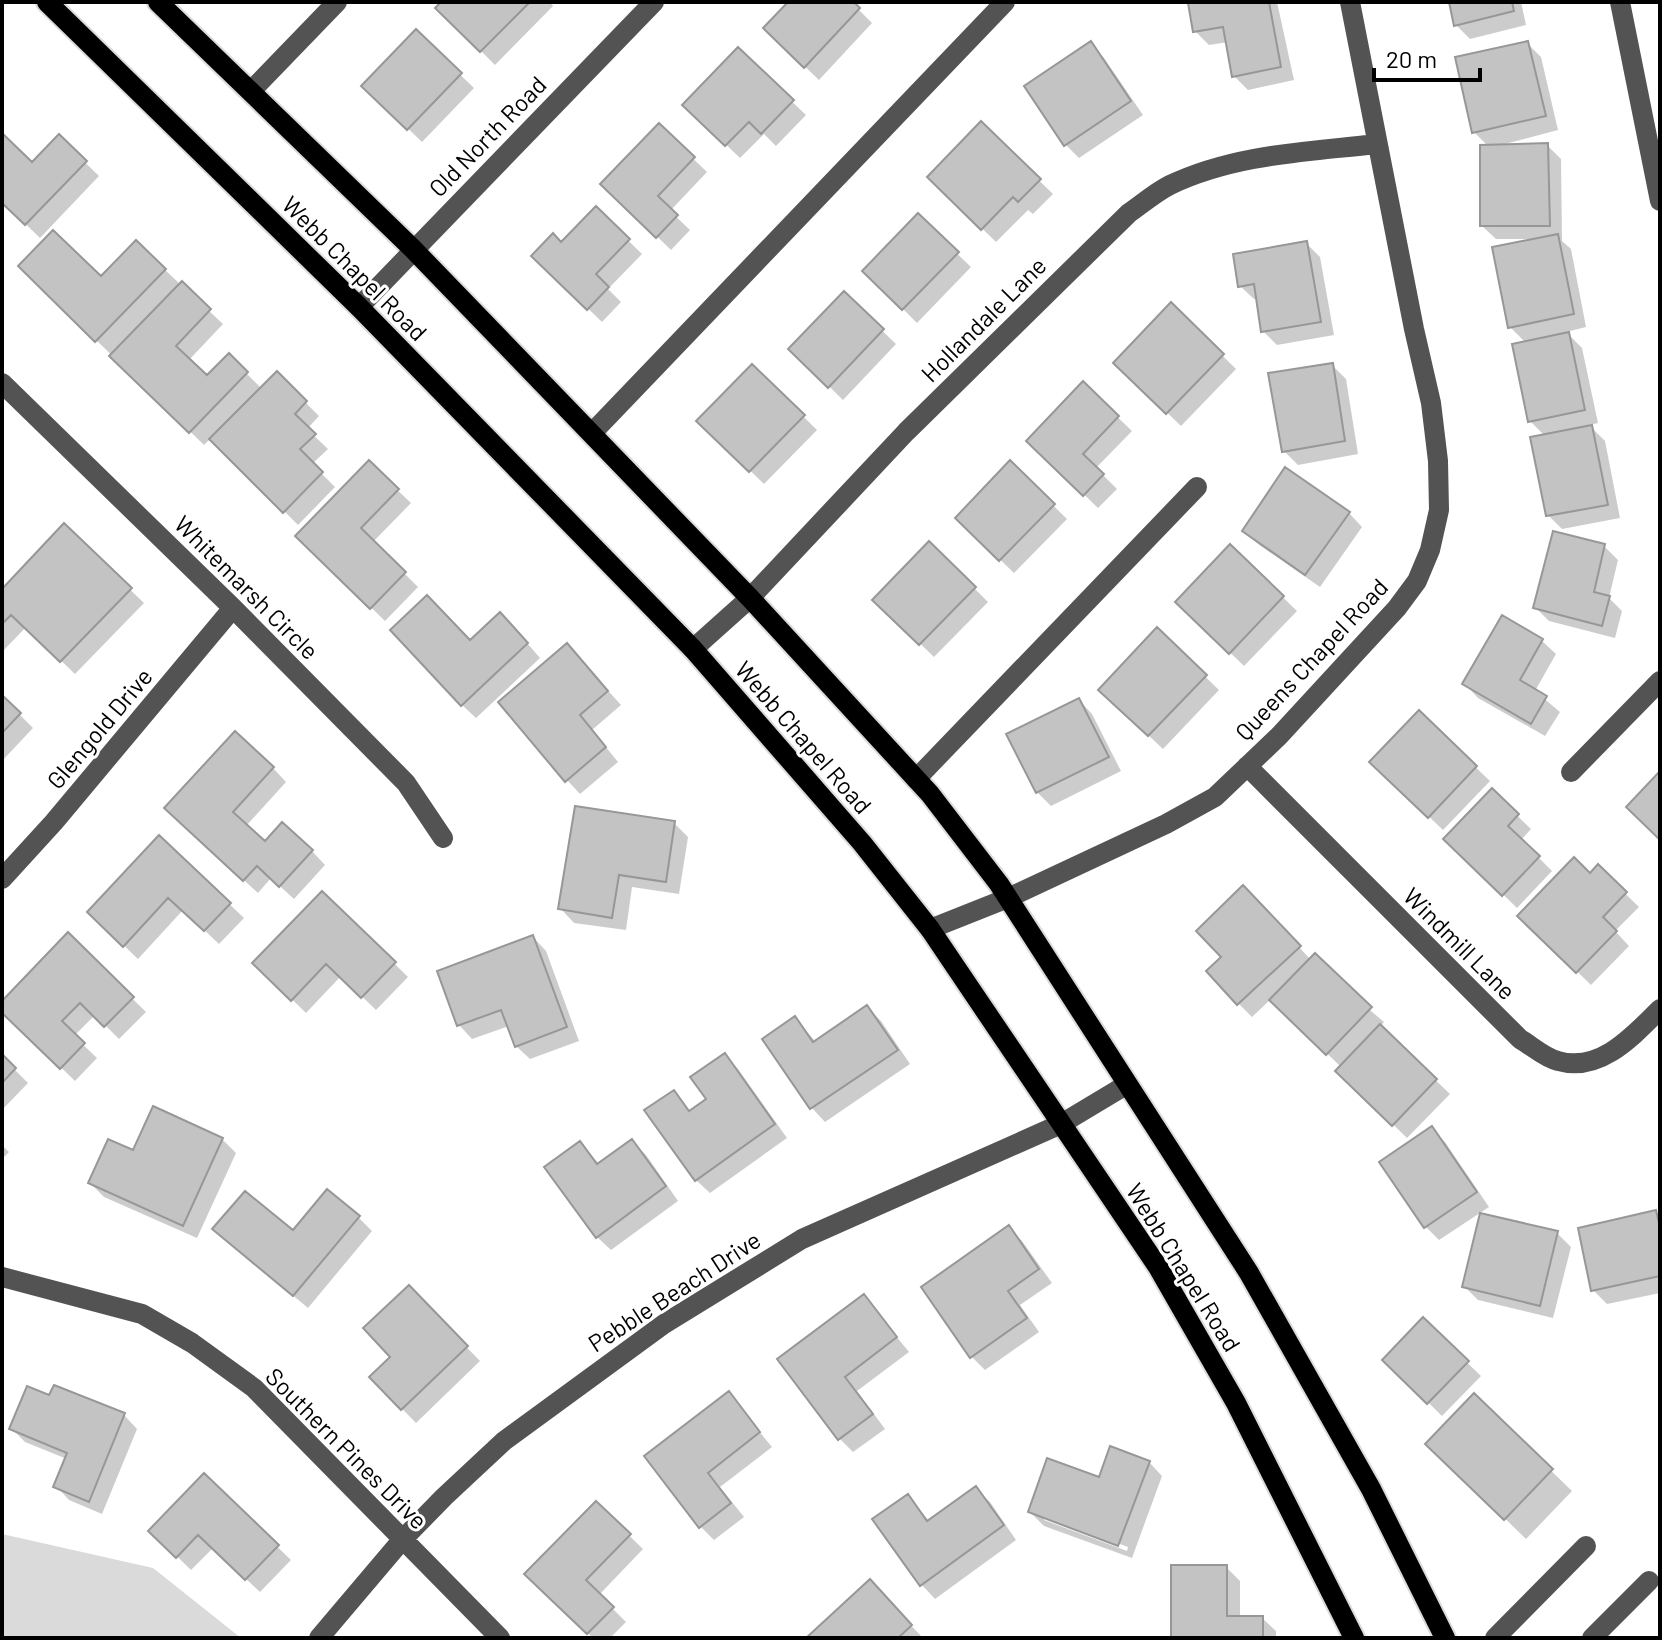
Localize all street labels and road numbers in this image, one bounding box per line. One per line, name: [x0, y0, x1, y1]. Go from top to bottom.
street label: Old North Road: [422, 70, 552, 202]
street label: Webb Chapel Road: [277, 190, 433, 346]
street label: Hollandale Lane: [914, 250, 1052, 388]
street label: Whitemarsh Circle: [169, 509, 325, 665]
street label: Queens Chapel Road: [1229, 572, 1393, 746]
street label: Webb Chapel Road: [730, 655, 878, 819]
street label: Glengold Drive: [40, 662, 158, 794]
street label: Windmill Lane: [1398, 881, 1522, 1005]
street label: Webb Chapel Road: [1121, 1178, 1247, 1356]
street label: Pebble Beach Drive: [582, 1224, 766, 1358]
street label: Southern Pines Drive: [260, 1361, 434, 1535]

